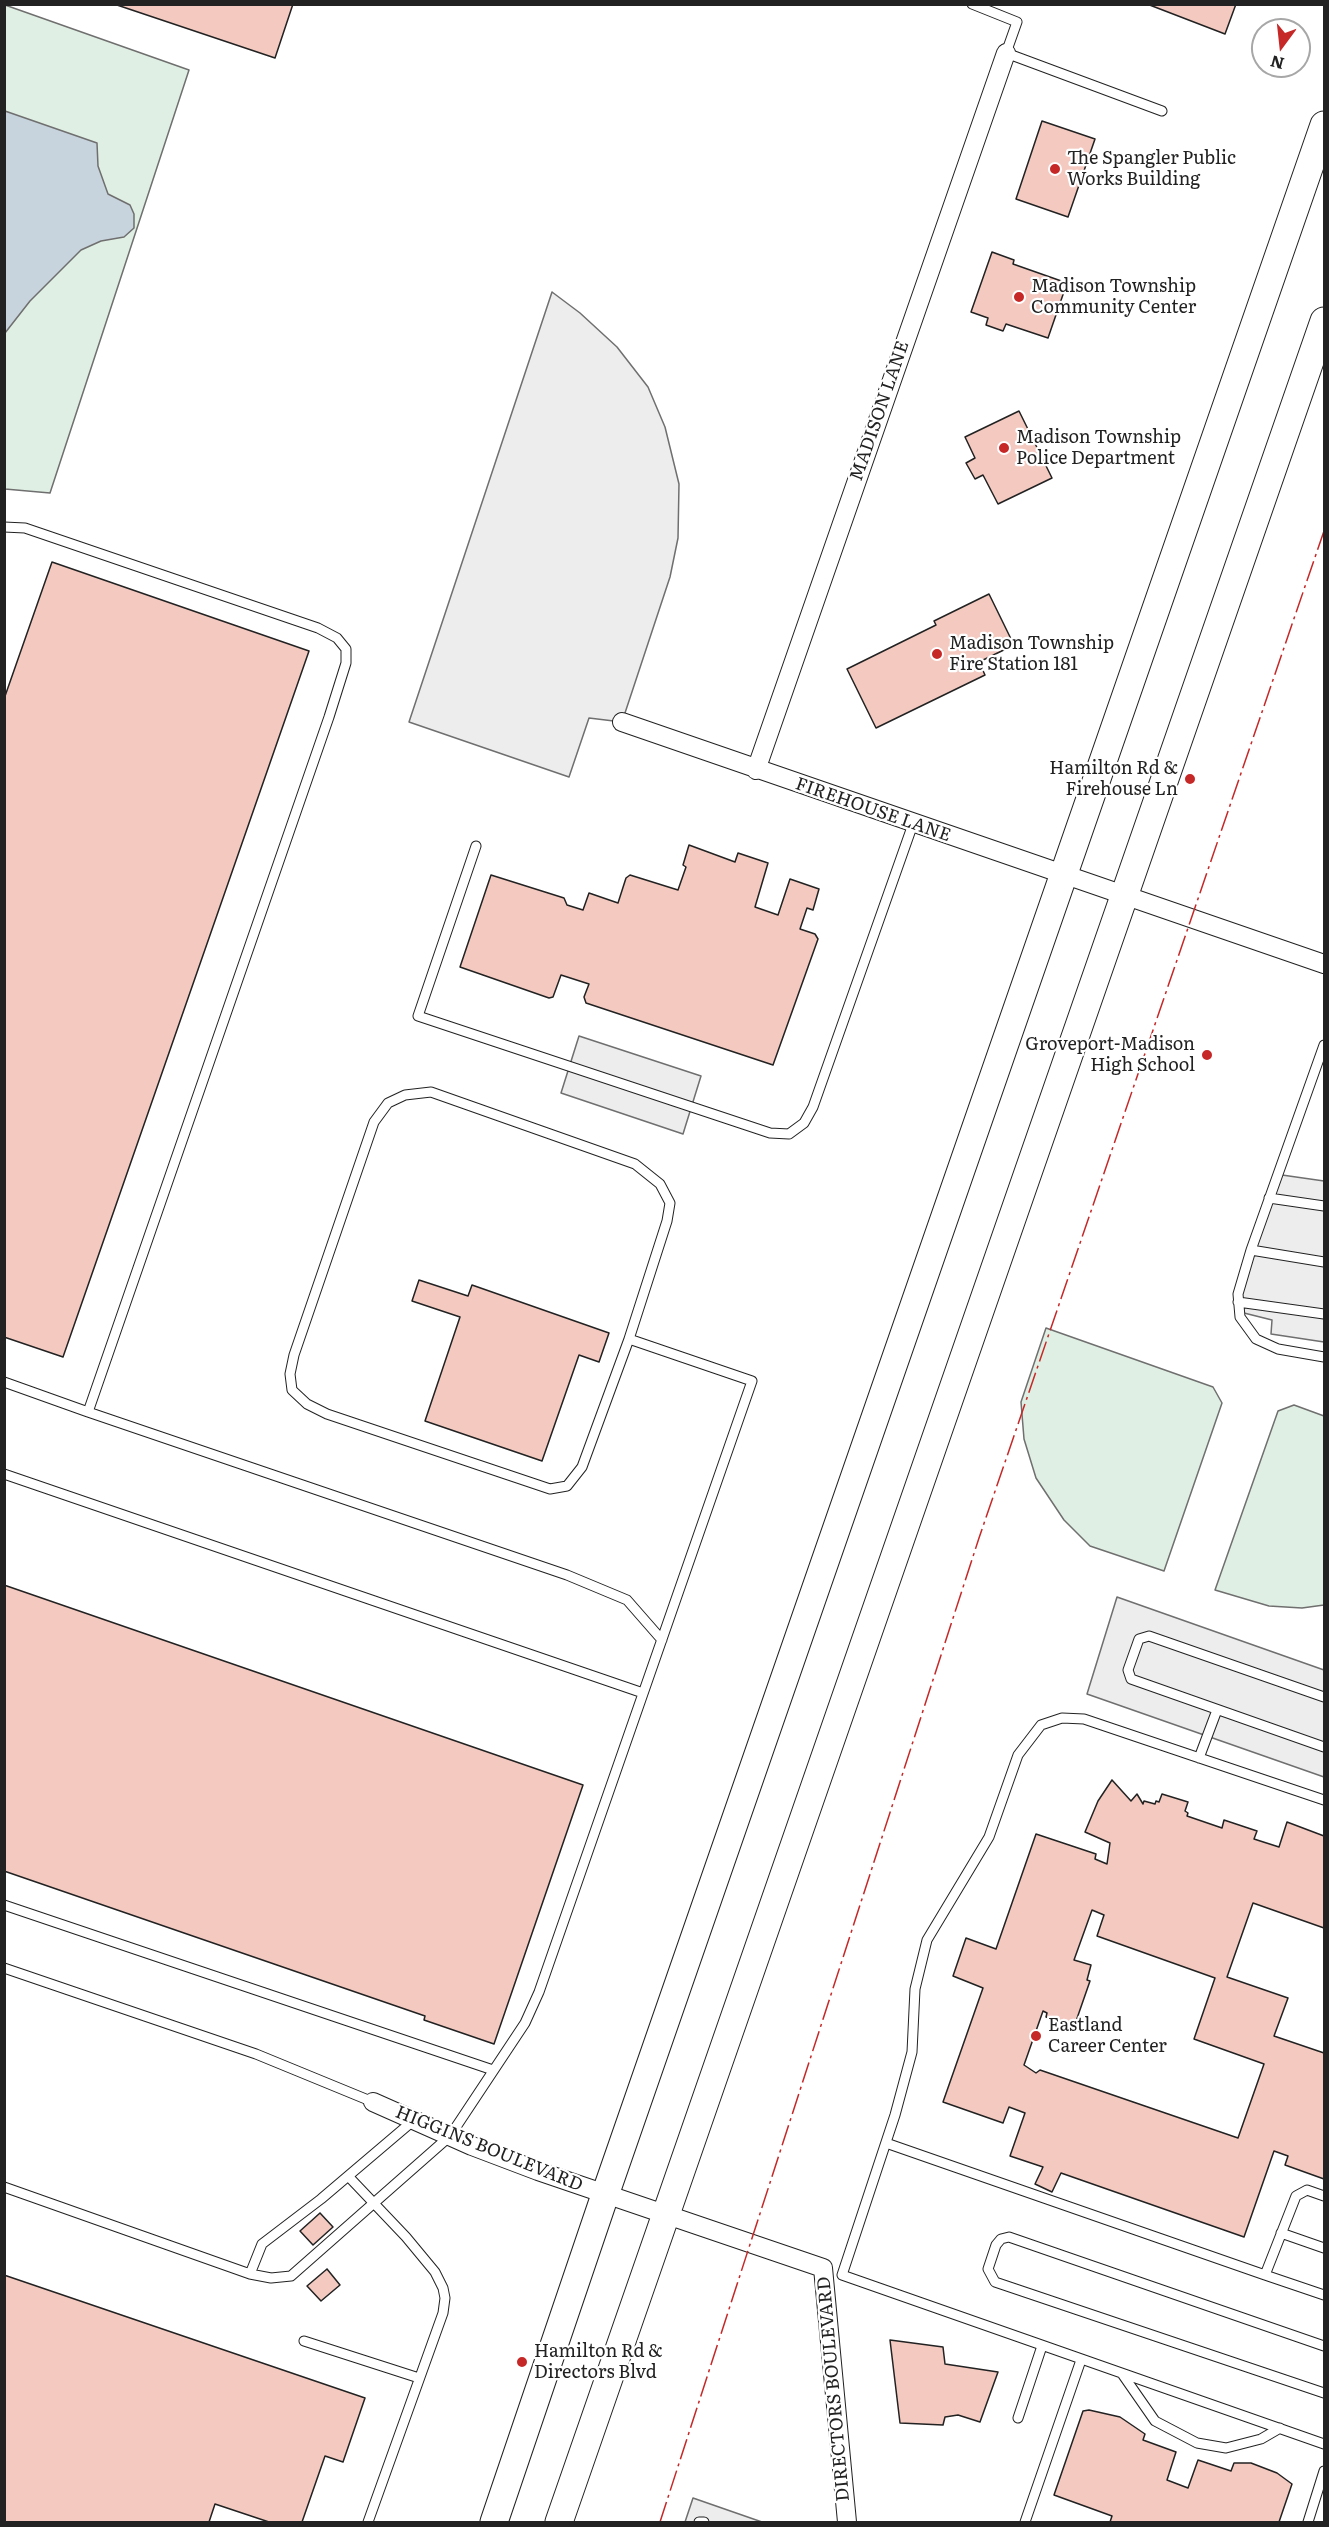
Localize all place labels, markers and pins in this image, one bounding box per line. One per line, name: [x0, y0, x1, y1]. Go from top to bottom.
place label: The Spangler Public Works Building: [1067, 148, 1236, 190]
marker: The Spangler Public Works Building: [1048, 162, 1062, 176]
place label: Madison Township Community Center: [1031, 276, 1196, 318]
marker: Madison Township Community Center: [1012, 290, 1026, 304]
place label: Madison Township Police Department: [1016, 427, 1181, 470]
marker: Madison Township Police Department: [997, 441, 1011, 455]
place label: Madison Township Fire Station 181: [949, 633, 1114, 676]
marker: Madison Township Fire Station 181: [930, 647, 944, 661]
place label: Hamilton Rd & Firehouse Ln: [1049, 758, 1178, 800]
marker: Hamilton Rd & Firehouse Ln: [1183, 772, 1197, 786]
place label: Groveport-Madison High School: [1025, 1034, 1195, 1076]
marker: Groveport-Madison High School: [1200, 1048, 1214, 1062]
place label: Eastland Career Center: [1048, 2015, 1167, 2058]
marker: Eastland Career Center: [1029, 2029, 1043, 2043]
place label: Hamilton Rd & Directors Blvd: [534, 2341, 663, 2384]
marker: Hamilton Rd & Directors Blvd: [515, 2355, 529, 2369]

